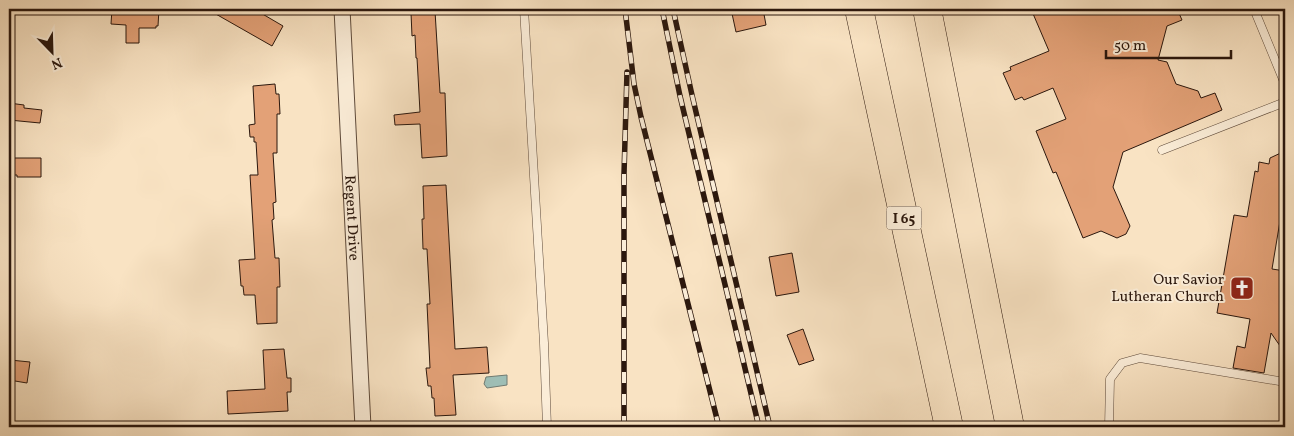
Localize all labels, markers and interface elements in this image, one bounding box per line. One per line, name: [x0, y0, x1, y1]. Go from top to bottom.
north arrow: [28, 28, 78, 78]
scale bar: [1106, 28, 1232, 60]
text: 50 m: [1114, 36, 1146, 57]
text: N: [48, 52, 65, 73]
street label: Regent Drive: [338, 174, 364, 261]
road number: I 65: [886, 207, 922, 230]
place label: Our Savior Lutheran Church: [1111, 270, 1224, 308]
church icon: Our Savior Lutheran Church: [1229, 275, 1255, 301]

